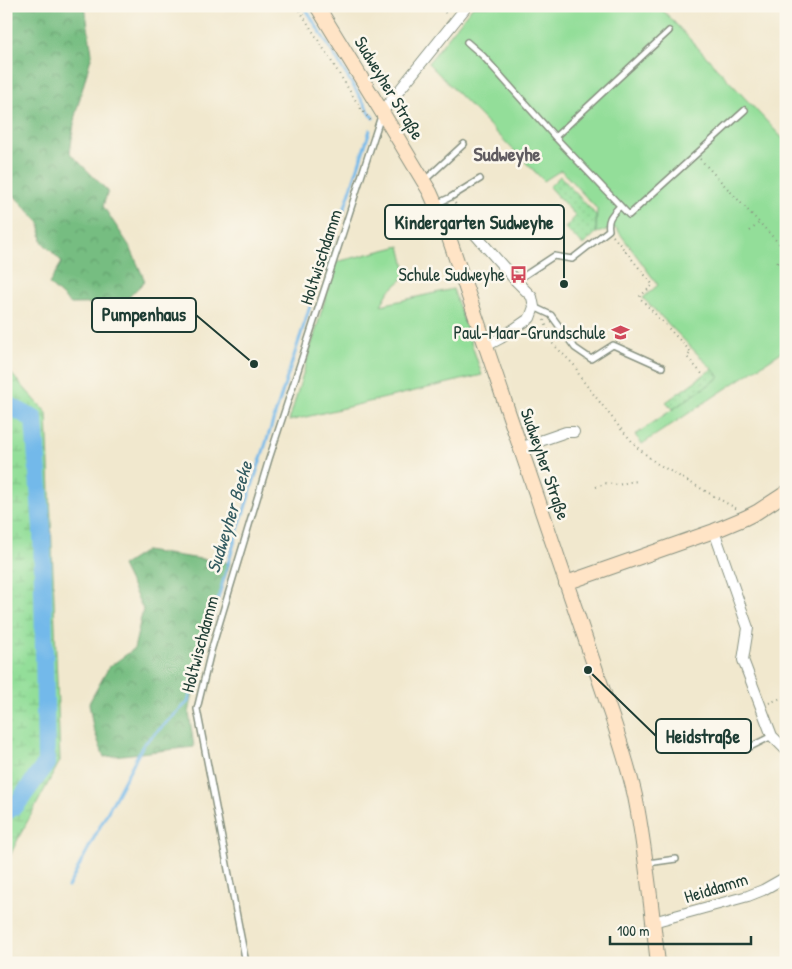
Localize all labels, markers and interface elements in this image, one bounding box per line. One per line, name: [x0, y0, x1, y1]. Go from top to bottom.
street label: Sudweyher Straße: [349, 31, 430, 144]
district label: Sudweyhe: [473, 140, 541, 168]
callout: Kindergarten Sudweyhe: [385, 205, 564, 239]
street label: Holtwischdamm: [293, 206, 348, 308]
text: Kindergarten Sudweyhe: [394, 209, 554, 236]
place label: Schule Sudweyhe: [399, 262, 505, 287]
bus stop icon: Schule Sudweyhe: [509, 265, 529, 285]
callout: Pumpenhaus: [92, 298, 196, 332]
text: Pumpenhaus: [102, 301, 187, 328]
place label: Paul-Maar-Grundschule: [453, 320, 606, 345]
school or university icon: Paul-Maar-Grundschule: [610, 323, 630, 343]
street label: Sudweyher Straße: [515, 405, 576, 523]
water label: Sudweyher Beeke: [200, 457, 259, 576]
street label: Holtwischdamm: [175, 593, 224, 695]
callout: Heidstraße: [656, 719, 751, 753]
text: Heidstraße: [666, 723, 741, 750]
street label: Heiddamm: [681, 866, 751, 909]
scale bar: [610, 914, 751, 946]
text: 100 m: [617, 920, 650, 941]

